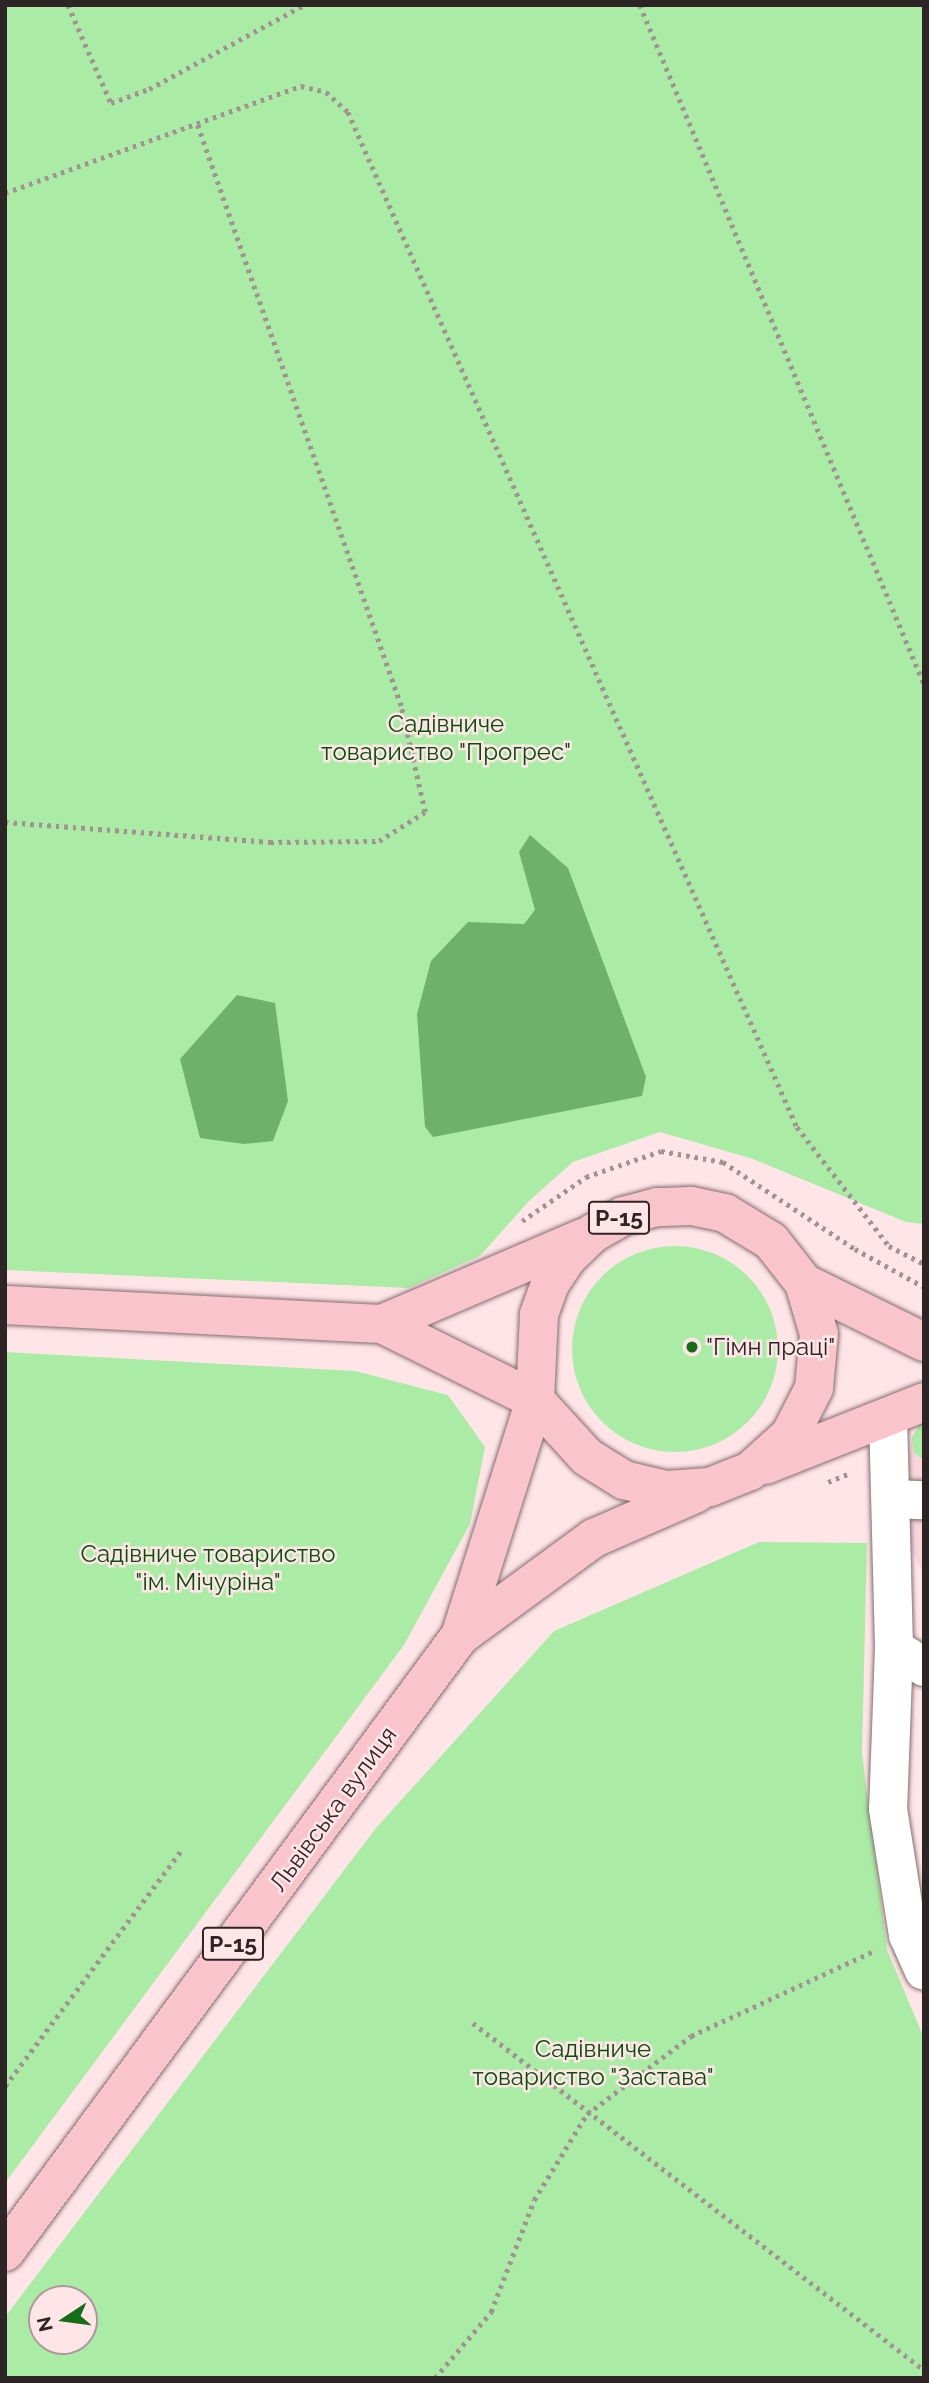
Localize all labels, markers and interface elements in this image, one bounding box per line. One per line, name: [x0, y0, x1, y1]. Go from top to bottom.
park label: Садівниче товариство "Прогрес": [321, 710, 571, 766]
road number: Р-15: [588, 1198, 650, 1238]
place label: "Гімн праці": [706, 1333, 835, 1361]
marker: "Гімн праці": [684, 1339, 700, 1355]
park label: Садівниче товариство "ім. Мічуріна": [81, 1540, 335, 1596]
street label: Львівська вулиця: [264, 1721, 402, 1897]
road number: Р-15: [202, 1924, 264, 1964]
park label: Садівниче товариство "Застава": [472, 2035, 714, 2091]
north arrow: [28, 2285, 98, 2355]
text: N: [32, 2315, 57, 2334]

